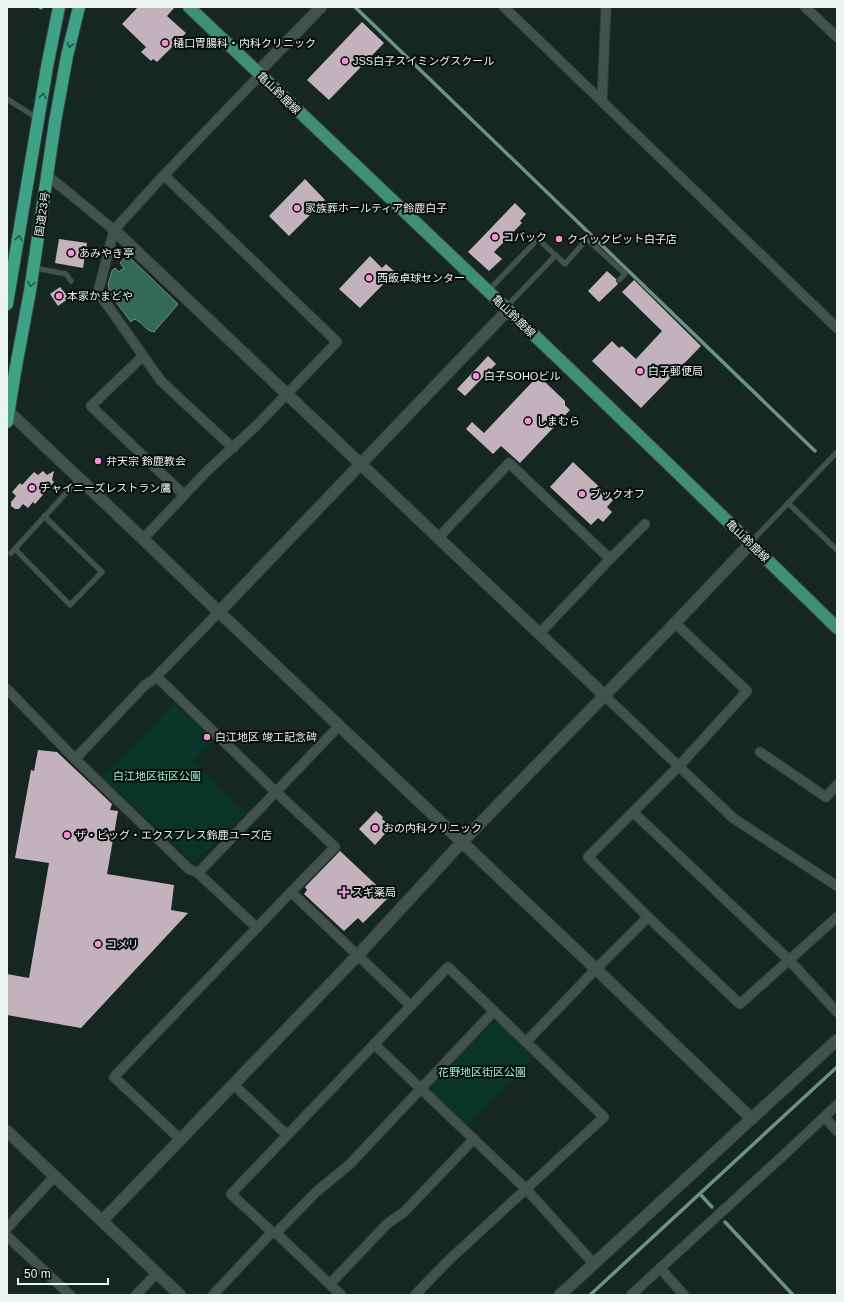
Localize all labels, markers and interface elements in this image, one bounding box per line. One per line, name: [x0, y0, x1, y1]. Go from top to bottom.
place label: 樋口胃腸科・内科クリニック: [173, 37, 316, 49]
marker: 樋口胃腸科・内科クリニック: [160, 38, 170, 48]
one-way arrow: [66, 42, 74, 48]
place label: JSS白子スイミングスクール: [353, 55, 494, 67]
marker: JSS白子スイミングスクール: [340, 56, 350, 66]
street label: 亀山鈴鹿線: [255, 70, 303, 116]
one-way arrow: [38, 93, 46, 99]
street label: 国道23号: [33, 191, 51, 237]
place label: 家族葬ホールティア鈴鹿白子: [305, 202, 447, 214]
marker: 家族葬ホールティア鈴鹿白子: [292, 203, 302, 213]
place label: コバック: [503, 231, 547, 243]
marker: コバック: [490, 232, 500, 242]
place label: クイックピット白子店: [567, 233, 677, 245]
marker: クイックピット白子店: [554, 234, 564, 244]
one-way arrow: [14, 235, 22, 241]
place label: あみやき亭: [79, 247, 134, 259]
marker: あみやき亭: [66, 248, 76, 258]
place label: 西飯卓球センター: [377, 272, 465, 284]
marker: 西飯卓球センター: [364, 273, 374, 283]
one-way arrow: [27, 281, 36, 287]
place label: 本家かまどや: [67, 290, 133, 302]
marker: 本家かまどや: [54, 291, 64, 301]
street label: 亀山鈴鹿線: [490, 293, 538, 339]
place label: 白子郵便局: [648, 365, 703, 377]
marker: 白子郵便局: [635, 366, 645, 376]
place label: 白子SOHOビル: [484, 370, 560, 382]
marker: 白子SOHOビル: [471, 371, 481, 381]
place label: しまむら: [536, 415, 580, 427]
marker: しまむら: [523, 416, 533, 426]
place label: 弁天宗 鈴鹿教会: [106, 455, 186, 467]
marker: 弁天宗 鈴鹿教会: [93, 456, 103, 466]
place label: チャイニーズレストラン鷹: [40, 482, 171, 494]
marker: チャイニーズレストラン鷹: [27, 483, 37, 493]
place label: ブックオフ: [590, 488, 645, 500]
marker: ブックオフ: [577, 489, 587, 499]
street label: 亀山鈴鹿線: [724, 518, 772, 564]
place label: 白江地区 竣工記念碑: [215, 731, 317, 743]
marker: 白江地区 竣工記念碑: [202, 732, 212, 742]
park label: 白江地区街区公園: [113, 770, 201, 782]
place label: おの内科クリニック: [383, 822, 482, 834]
marker: おの内科クリニック: [370, 823, 380, 833]
place label: ザ・ビッグ・エクスプレス鈴鹿ユーズ店: [75, 829, 272, 841]
marker: ザ・ビッグ・エクスプレス鈴鹿ユーズ店: [62, 830, 72, 840]
place label: スギ薬局: [352, 886, 396, 898]
marker: スギ薬局: [339, 887, 349, 897]
place label: コメリ: [106, 938, 139, 950]
marker: コメリ: [93, 939, 103, 949]
park label: 花野地区街区公園: [438, 1066, 526, 1078]
scale bar: [18, 1260, 108, 1286]
text: 50 m: [24, 1267, 51, 1281]

